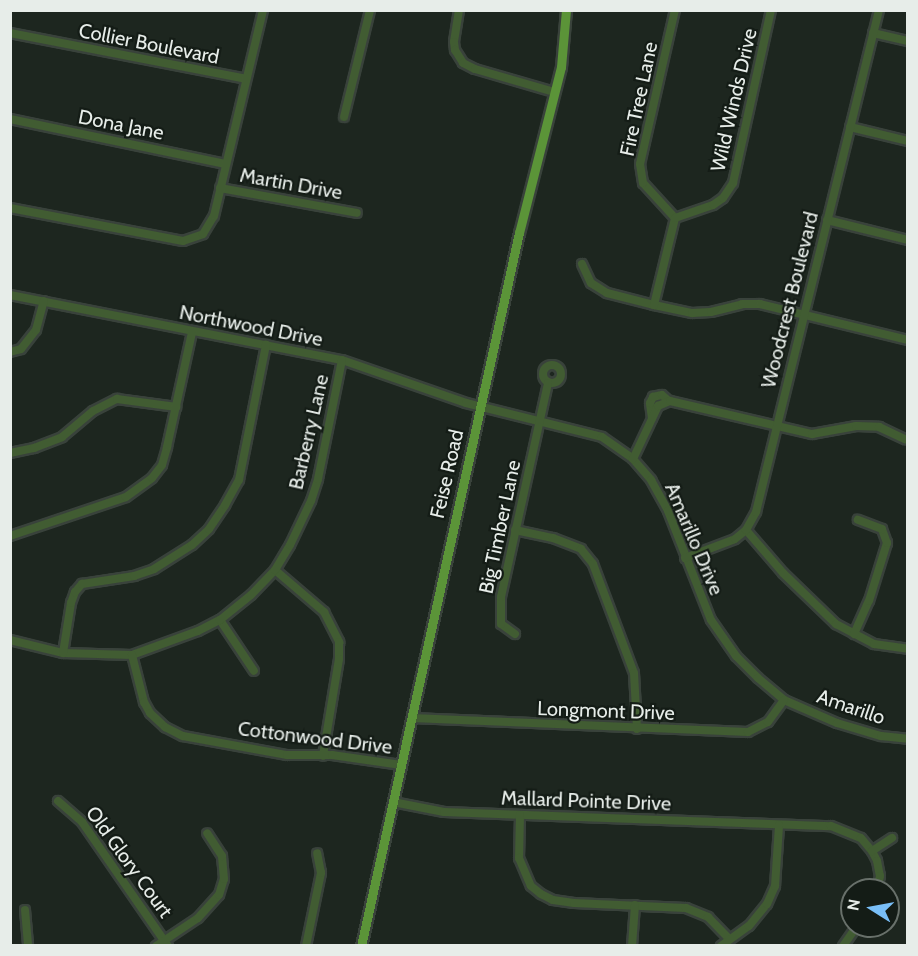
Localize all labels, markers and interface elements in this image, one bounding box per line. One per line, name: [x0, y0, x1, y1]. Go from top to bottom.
street label: Collier Boulevard: [77, 19, 221, 69]
street label: Wild Winds Drive: [706, 26, 762, 174]
street label: Fire Tree Lane: [615, 40, 663, 158]
street label: Dona Jane: [76, 105, 166, 145]
street label: Martin Drive: [238, 163, 344, 205]
street label: Woodcrest Boulevard: [756, 209, 824, 391]
street label: Northwood Drive: [177, 300, 325, 352]
street label: Barberry Lane: [284, 372, 334, 492]
street label: Feise Road: [425, 427, 469, 521]
street label: Big Timber Lane: [474, 458, 526, 596]
street label: Amarillo Drive: [660, 479, 728, 599]
street label: Amarillo: [814, 684, 888, 730]
street label: Longmont Drive: [537, 697, 675, 725]
street label: Cottonwood Drive: [237, 717, 393, 759]
street label: Mallard Pointe Drive: [501, 786, 671, 816]
street label: Old Glory Court: [81, 802, 177, 922]
north arrow: [840, 878, 900, 938]
text: N: [843, 897, 864, 912]

